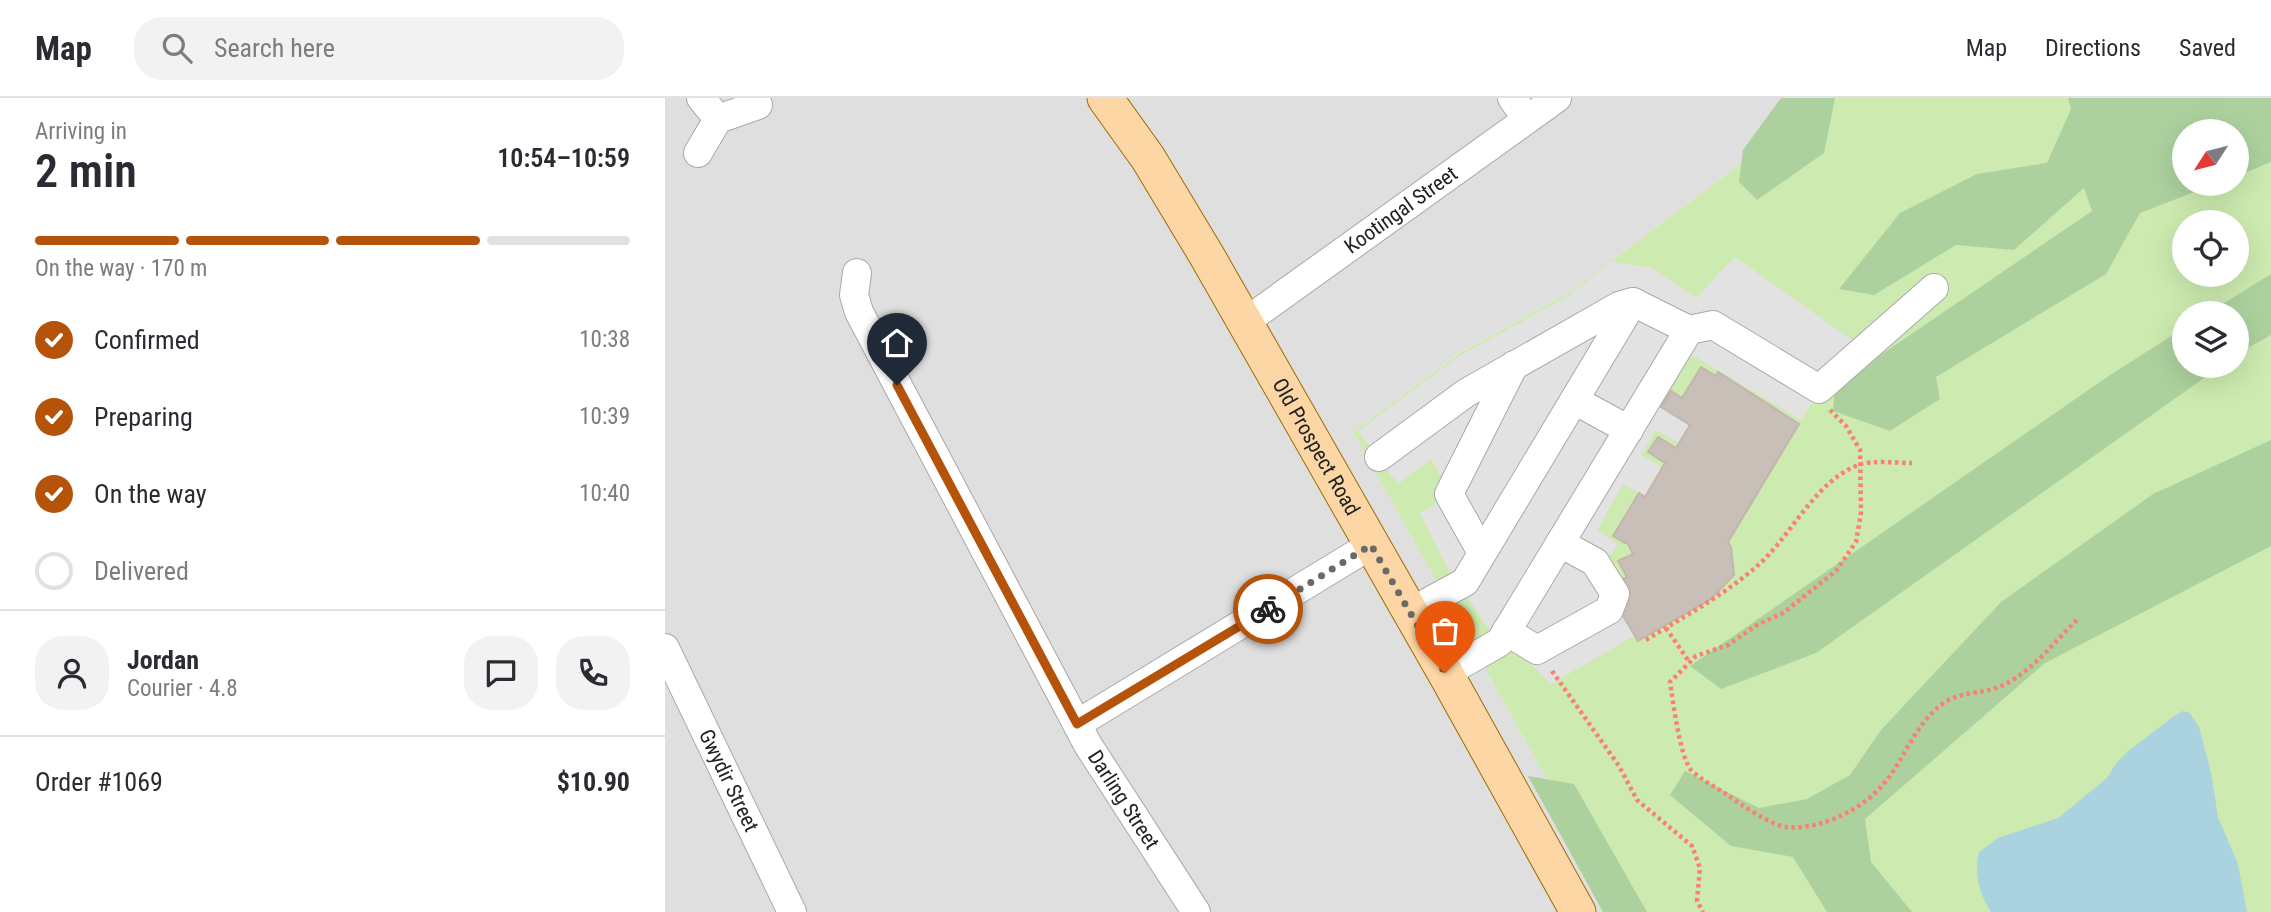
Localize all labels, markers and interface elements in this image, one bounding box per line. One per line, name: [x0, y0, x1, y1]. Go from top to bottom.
search box: [134, 17, 624, 80]
text: Map: [35, 29, 92, 68]
icon: search: [158, 29, 196, 67]
text: Search here: [214, 33, 335, 63]
text: Map: [1966, 34, 2007, 62]
text: Directions: [2045, 34, 2141, 62]
text: Saved: [2179, 34, 2236, 62]
text: Arriving in: [35, 118, 127, 145]
north arrow: [2172, 119, 2249, 196]
map controls: [2172, 119, 2249, 378]
text: 10:54–10:59: [497, 143, 630, 173]
text: 2 min: [35, 144, 137, 198]
street label: Kootingal Street: [1340, 162, 1462, 259]
button: locate: [2172, 210, 2249, 287]
text: On the way · 170 m: [35, 255, 207, 282]
button: layers: [2172, 301, 2249, 378]
pin: [867, 313, 927, 385]
icon: check: [35, 321, 73, 359]
icon: home: [878, 324, 916, 362]
text: Confirmed: [94, 325, 200, 355]
text: 10:38: [579, 326, 630, 353]
street label: Old Prospect Road: [1267, 374, 1365, 520]
icon: check: [35, 398, 73, 436]
text: Preparing: [94, 402, 193, 432]
text: 10:39: [579, 403, 630, 430]
icon: check: [35, 475, 73, 513]
text: On the way: [94, 479, 207, 509]
text: 10:40: [579, 480, 630, 507]
text: Delivered: [94, 556, 189, 586]
courier: [1233, 574, 1303, 644]
icon: bike: [1249, 590, 1287, 628]
pin: [1415, 601, 1475, 673]
icon: bag: [1426, 612, 1464, 650]
button: person: [35, 636, 109, 710]
button: chat: [464, 636, 538, 710]
button: phone: [556, 636, 630, 710]
text: Jordan: [127, 645, 199, 675]
text: Courier · 4.8: [127, 675, 238, 702]
street label: Gwydir Street: [694, 726, 763, 835]
street label: Darling Street: [1083, 746, 1164, 854]
text: Order #1069: [35, 767, 163, 797]
text: $10.90: [557, 767, 630, 797]

